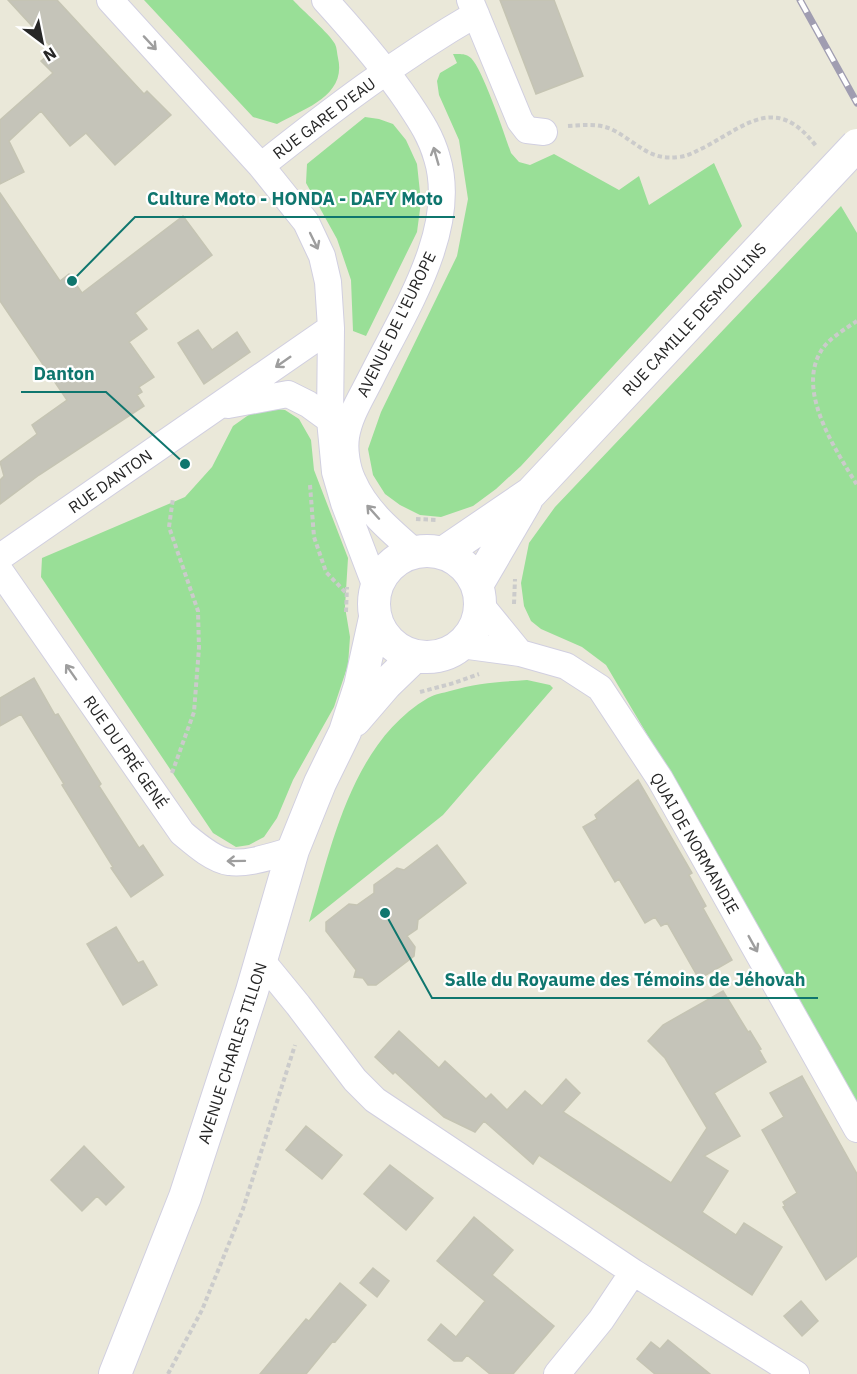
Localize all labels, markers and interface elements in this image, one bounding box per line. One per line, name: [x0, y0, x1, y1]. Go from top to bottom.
north arrow: [12, 12, 72, 72]
one-way arrow: [143, 35, 157, 50]
text: N: [40, 43, 60, 66]
street label: RUE GARE D'EAU: [269, 73, 379, 163]
one-way arrow: [430, 147, 441, 166]
callout: Culture Moto - HONDA - DAFY Moto: [135, 181, 455, 217]
text: Culture Moto - HONDA - DAFY Moto: [147, 187, 443, 210]
one-way arrow: [309, 231, 321, 249]
street label: RUE CAMILLE DESMOULINS: [618, 238, 770, 400]
street label: AVENUE DE L'EUROPE: [352, 248, 440, 400]
callout: Danton: [21, 356, 106, 392]
one-way arrow: [276, 356, 292, 368]
text: Danton: [33, 362, 95, 385]
street label: RUE DANTON: [64, 445, 156, 517]
one-way arrow: [366, 505, 380, 520]
one-way arrow: [65, 665, 77, 681]
street label: RUE DU PRÉ GENÉ: [80, 691, 173, 812]
street label: QUAI DE NORMANDIE: [646, 769, 744, 917]
one-way arrow: [227, 855, 247, 867]
one-way arrow: [747, 936, 759, 953]
street label: AVENUE CHARLES TILLON: [193, 960, 271, 1146]
callout: Salle du Royaume des Témoins de Jéhovah: [432, 962, 818, 998]
text: Salle du Royaume des Témoins de Jéhovah: [444, 968, 806, 991]

